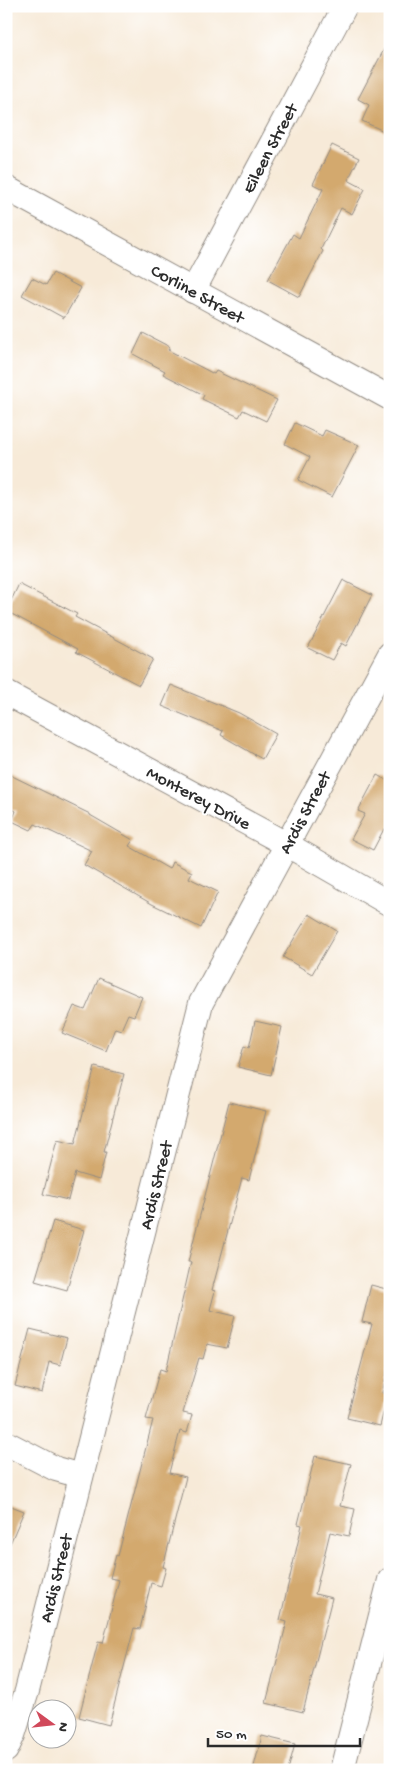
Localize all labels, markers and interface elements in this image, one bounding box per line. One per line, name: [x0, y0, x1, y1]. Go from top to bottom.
street label: Eileen Street: [239, 99, 304, 198]
street label: Corline Street: [146, 261, 249, 330]
street label: Monterey Drive: [142, 763, 254, 836]
street label: Ardis Street: [276, 767, 337, 858]
street label: Ardis Street: [136, 1138, 179, 1232]
street label: Ardis Street: [36, 1531, 79, 1625]
north arrow: [28, 1698, 78, 1748]
scale bar: [208, 1716, 361, 1748]
text: N: [53, 1720, 72, 1733]
text: 50 m: [216, 1726, 247, 1744]

